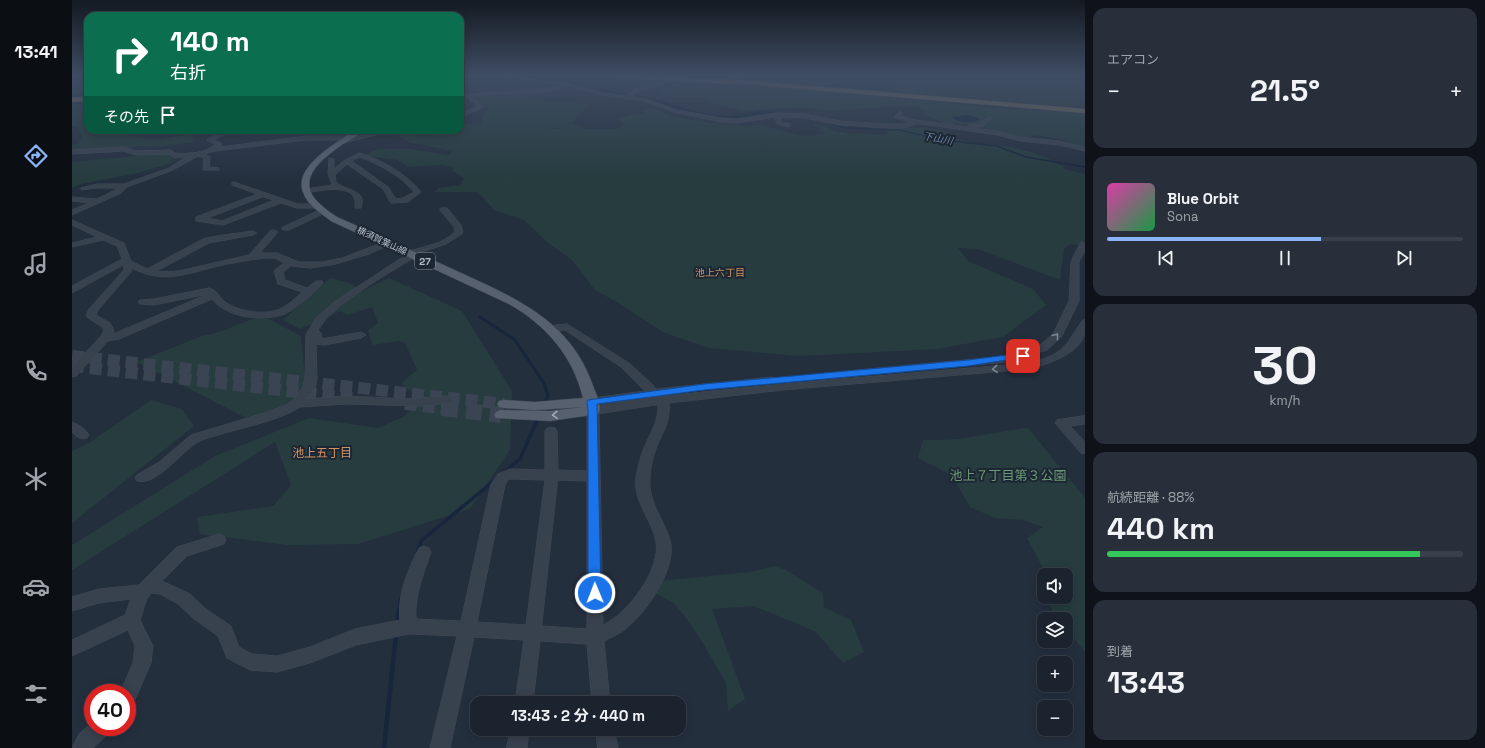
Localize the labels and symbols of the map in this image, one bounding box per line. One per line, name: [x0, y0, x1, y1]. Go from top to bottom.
water label: 下山川: [922, 129, 955, 148]
street label: 横須賀葉山線: [355, 224, 410, 258]
road number: 27: [415, 253, 435, 269]
district label: 池上六丁目: [695, 266, 745, 279]
one-way arrow: [1051, 333, 1058, 340]
pin: [1006, 339, 1040, 373]
one-way arrow: [992, 365, 998, 374]
one-way arrow: [552, 411, 558, 420]
district label: 池上五丁目: [292, 445, 352, 461]
park label: 池上７丁目第３公園: [949, 467, 1067, 484]
position arrow: [574, 572, 616, 614]
speed limit sign: 40: [84, 684, 136, 736]

